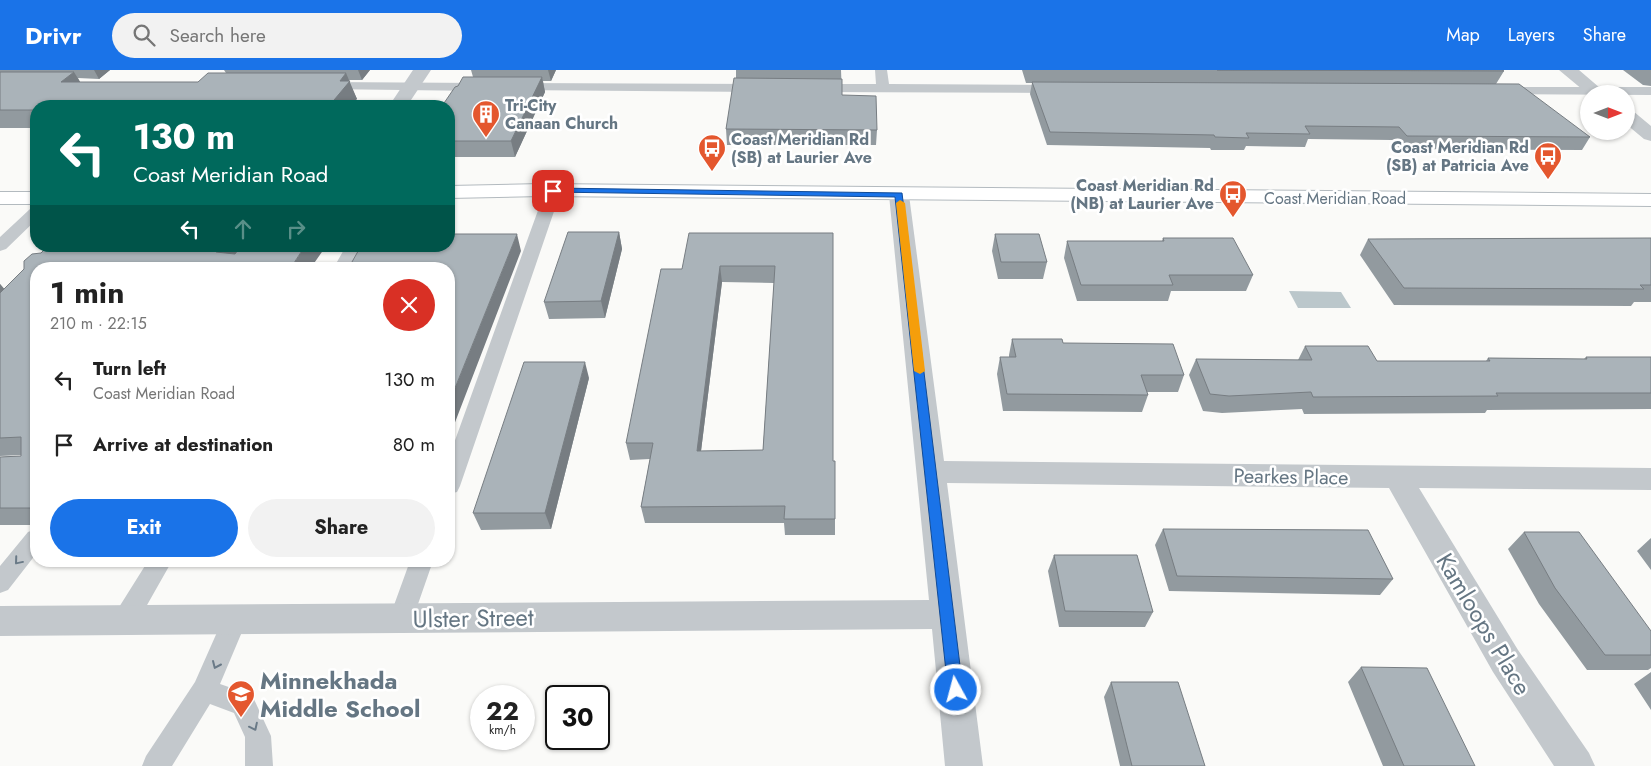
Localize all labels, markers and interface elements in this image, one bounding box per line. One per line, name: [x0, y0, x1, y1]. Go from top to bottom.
search box: [112, 13, 462, 58]
text: Drivr: [25, 18, 82, 53]
icon: search: [130, 21, 158, 49]
text: Search here: [170, 22, 266, 49]
text: Map: [1446, 22, 1480, 48]
text: Layers: [1508, 22, 1555, 48]
text: Share: [1583, 22, 1626, 48]
north arrow: [1580, 85, 1635, 140]
map controls: [1580, 85, 1635, 140]
place label: Tri-City Canaan Church: [505, 94, 618, 135]
building icon: Tri-City Canaan Church: [471, 99, 501, 138]
text: 130 m: [133, 112, 235, 162]
icon: left: [50, 120, 115, 185]
place label: Coast Meridian Rd (SB) at Laurier Ave: [731, 128, 872, 169]
bus stop icon: Coast Meridian Rd (SB) at Laurier Ave: [697, 133, 727, 172]
place label: Coast Meridian Rd (SB) at Patricia Ave: [1386, 136, 1529, 177]
bus stop icon: Coast Meridian Rd (SB) at Patricia Ave: [1533, 141, 1563, 180]
text: Coast Meridian Road: [133, 158, 328, 190]
pin: [532, 170, 574, 212]
place label: Coast Meridian Rd (NB) at Laurier Ave: [1070, 174, 1214, 215]
icon: arrive: [539, 177, 567, 205]
bus stop icon: Coast Meridian Rd (NB) at Laurier Ave: [1218, 179, 1248, 218]
street label: Coast Meridian Road: [1264, 187, 1406, 210]
icon: left: [176, 215, 204, 243]
icon: ahead: [229, 215, 257, 243]
icon: right: [282, 215, 310, 243]
text: 1 min: [50, 271, 124, 314]
button: close: [383, 279, 435, 331]
text: 210 m · 22:15: [50, 312, 147, 335]
text: Turn left: [93, 355, 166, 382]
icon: left: [50, 366, 78, 394]
text: 130 m: [384, 366, 435, 393]
text: Coast Meridian Road: [93, 382, 235, 405]
icon: arrive: [50, 431, 78, 459]
text: Arrive at destination: [93, 431, 273, 458]
text: 80 m: [393, 431, 435, 458]
street label: Pearkes Place: [1233, 461, 1349, 493]
button: Exit: [50, 499, 238, 557]
button: Share: [248, 499, 435, 557]
street label: Kamloops Place: [1428, 546, 1540, 702]
one-way arrow: [15, 555, 24, 564]
street label: Ulster Street: [412, 599, 534, 637]
one-way arrow: [211, 660, 222, 669]
place label: Minnekhada Middle School: [260, 663, 420, 726]
position arrow: [929, 663, 981, 715]
school or university icon: Minnekhada Middle School: [226, 679, 256, 718]
speed limit sign: 30: [545, 685, 610, 750]
text: 22: [486, 693, 519, 729]
text: km/h: [489, 721, 516, 739]
one-way arrow: [248, 722, 258, 731]

